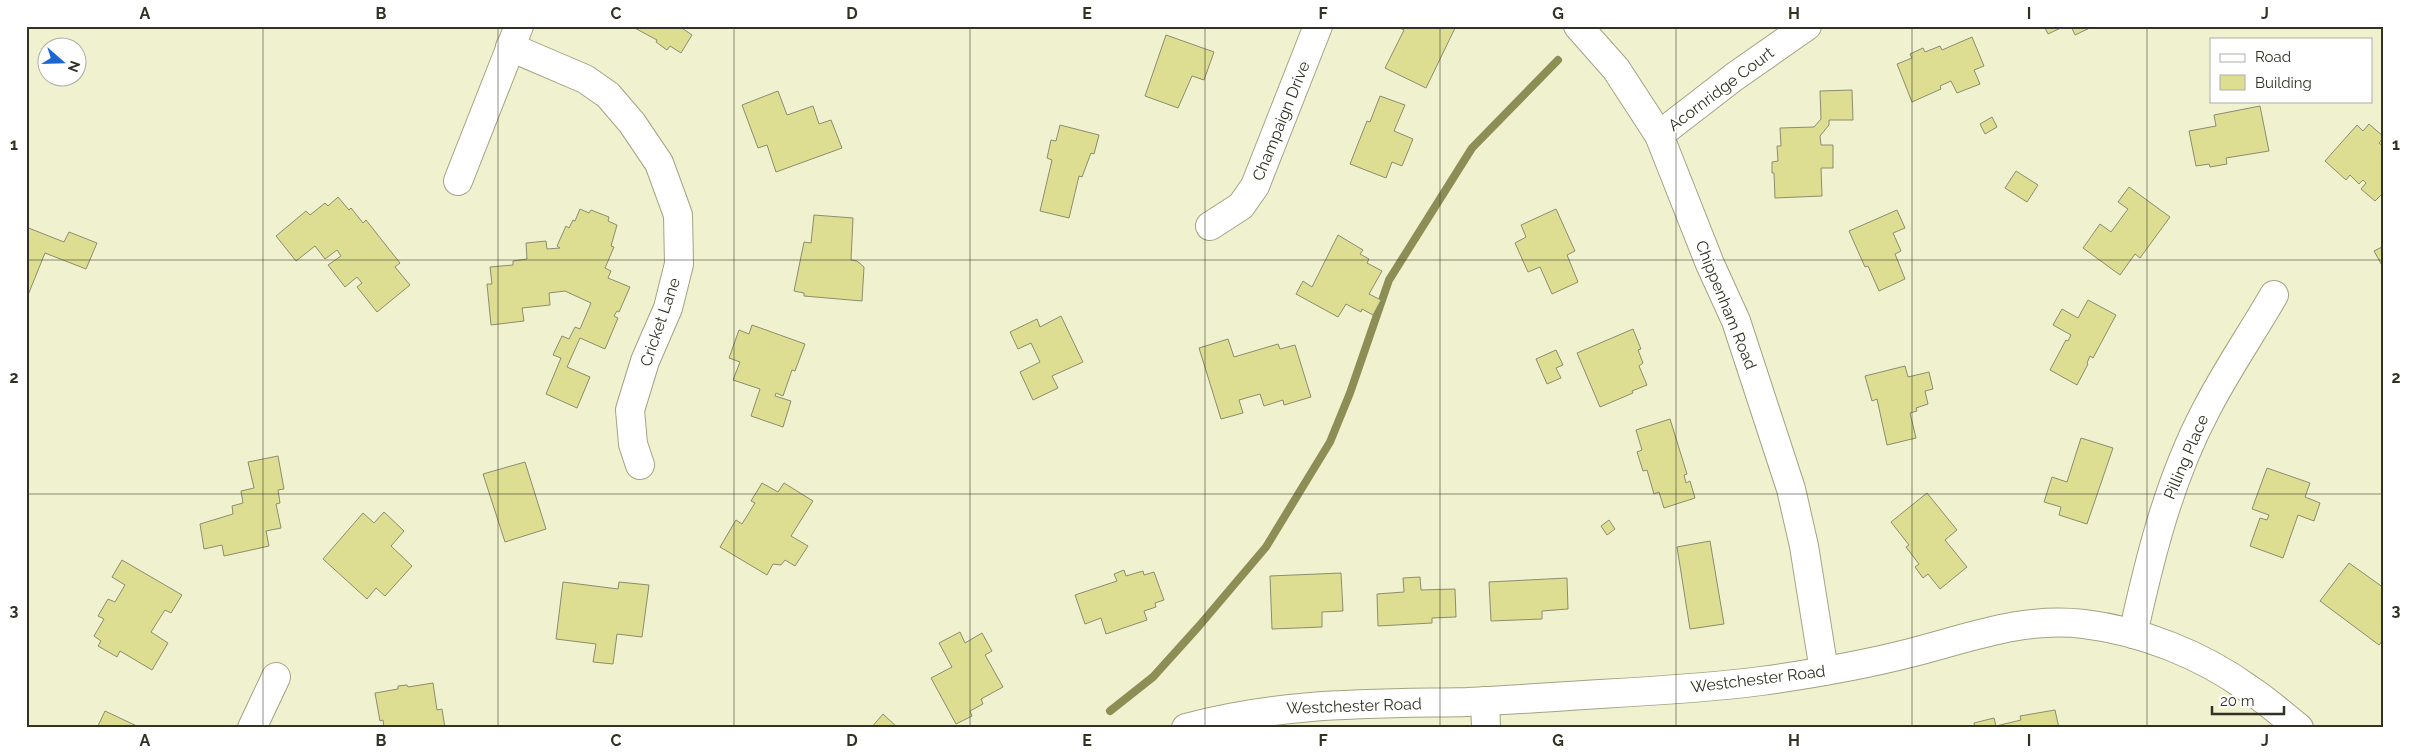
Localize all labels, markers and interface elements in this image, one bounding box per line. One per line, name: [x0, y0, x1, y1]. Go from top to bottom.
text: A: [140, 4, 151, 23]
text: B: [376, 4, 387, 23]
text: C: [611, 4, 622, 23]
text: D: [846, 4, 858, 23]
text: E: [1082, 4, 1092, 23]
text: F: [1318, 4, 1328, 23]
text: G: [1552, 4, 1564, 23]
text: H: [1788, 4, 1800, 23]
text: I: [2027, 4, 2031, 23]
text: J: [2261, 4, 2269, 23]
north arrow: [38, 38, 88, 88]
legend: [2210, 38, 2372, 102]
street label: Acornridge Court: [1665, 43, 1778, 135]
text: Road: [2255, 48, 2291, 66]
street label: Champaign Drive: [1248, 58, 1314, 184]
text: N: [65, 59, 84, 74]
text: Building: [2255, 74, 2312, 92]
text: 1: [10, 135, 18, 154]
text: 1: [2392, 135, 2400, 154]
street label: Chippenham Road: [1691, 238, 1761, 372]
street label: Cricket Lane: [636, 275, 684, 369]
text: 2: [9, 368, 19, 387]
text: 2: [2391, 368, 2401, 387]
street label: Pilling Place: [2160, 412, 2212, 502]
text: 3: [10, 601, 19, 620]
text: 3: [2392, 601, 2401, 620]
street label: Westchester Road: [1690, 661, 1826, 697]
scale bar: [2212, 684, 2285, 716]
text: 20 m: [2220, 692, 2255, 710]
street label: Westchester Road: [1286, 694, 1422, 718]
text: A: [140, 731, 151, 750]
text: B: [376, 731, 387, 750]
text: C: [611, 731, 622, 750]
text: D: [846, 731, 858, 750]
text: E: [1082, 731, 1092, 750]
text: F: [1318, 731, 1328, 750]
text: G: [1552, 731, 1564, 750]
text: H: [1788, 731, 1800, 750]
text: I: [2027, 731, 2031, 750]
text: J: [2261, 731, 2269, 750]

